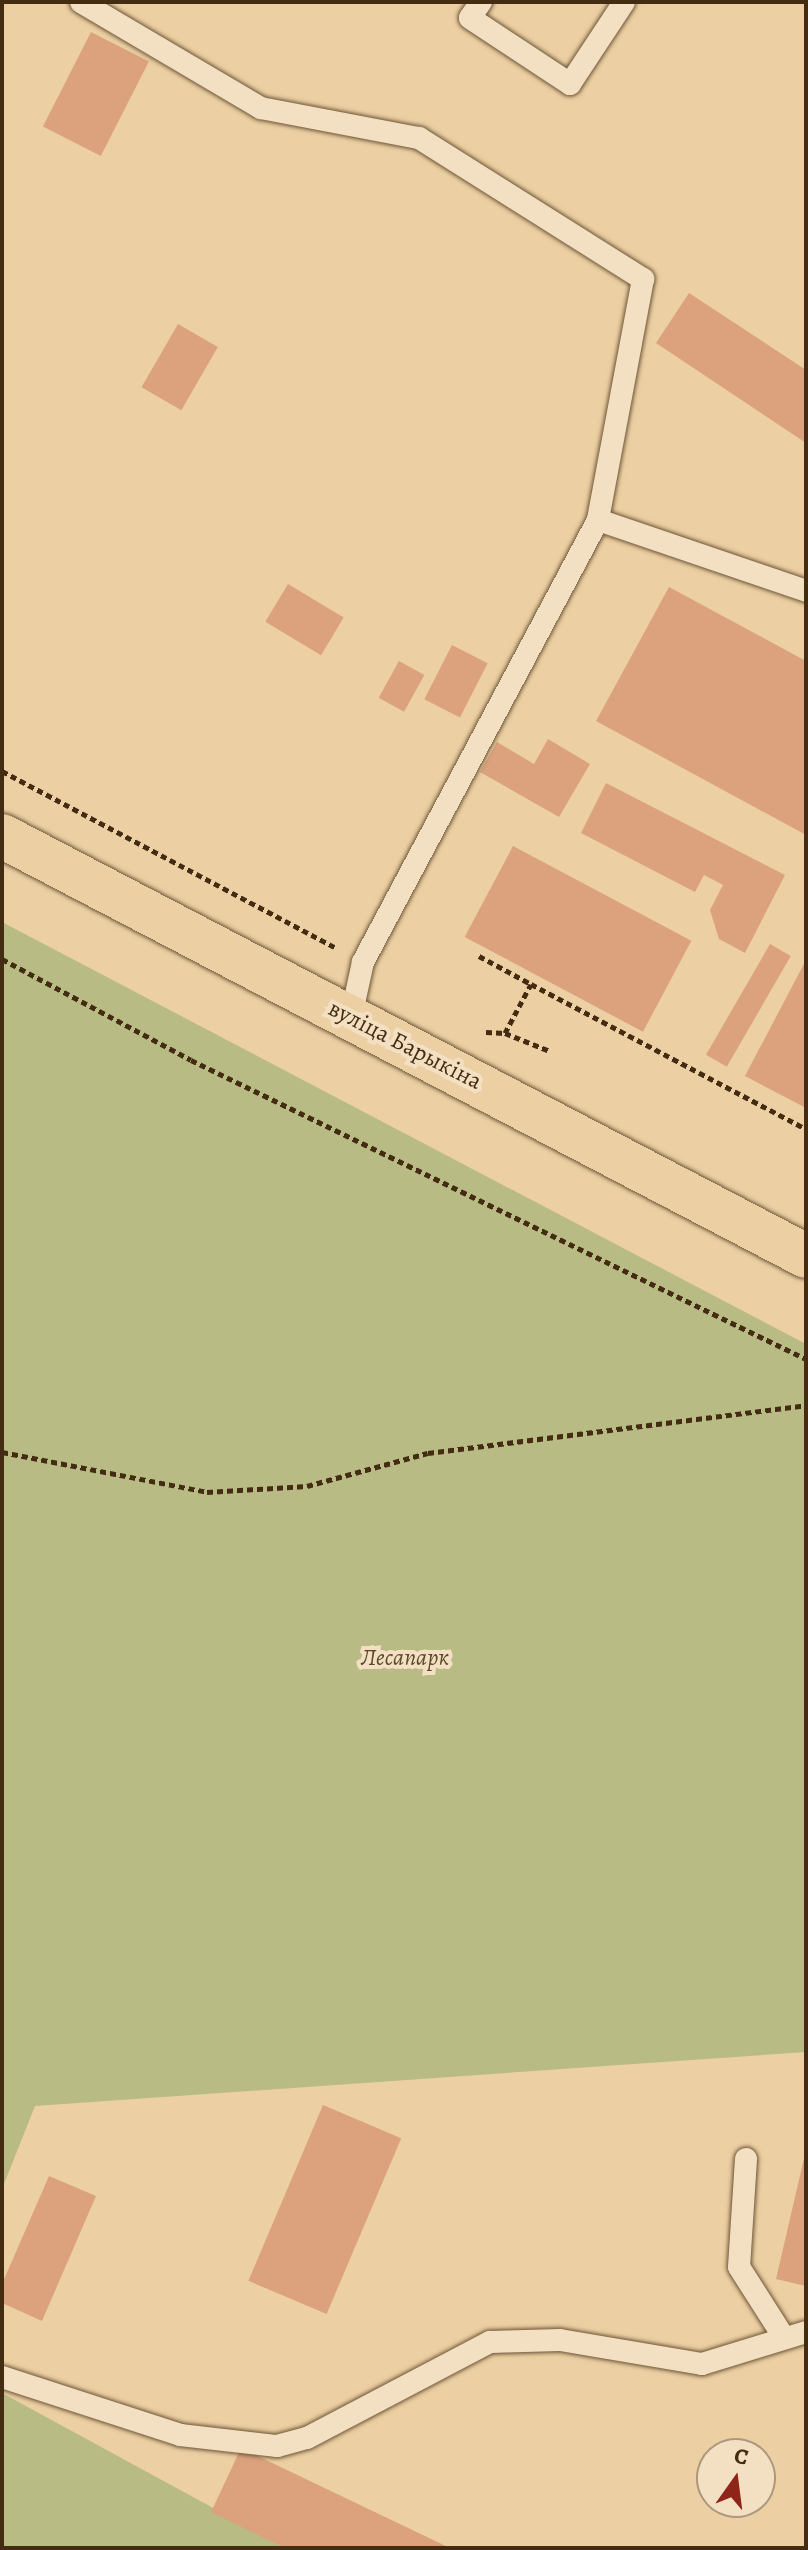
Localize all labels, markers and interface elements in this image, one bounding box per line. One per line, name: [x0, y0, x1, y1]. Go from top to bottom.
street label: вуліца Барыкіна: [323, 994, 487, 1096]
park label: Лесапарк: [361, 1644, 449, 1672]
north arrow: [696, 2438, 776, 2518]
text: С: [731, 2440, 752, 2473]

